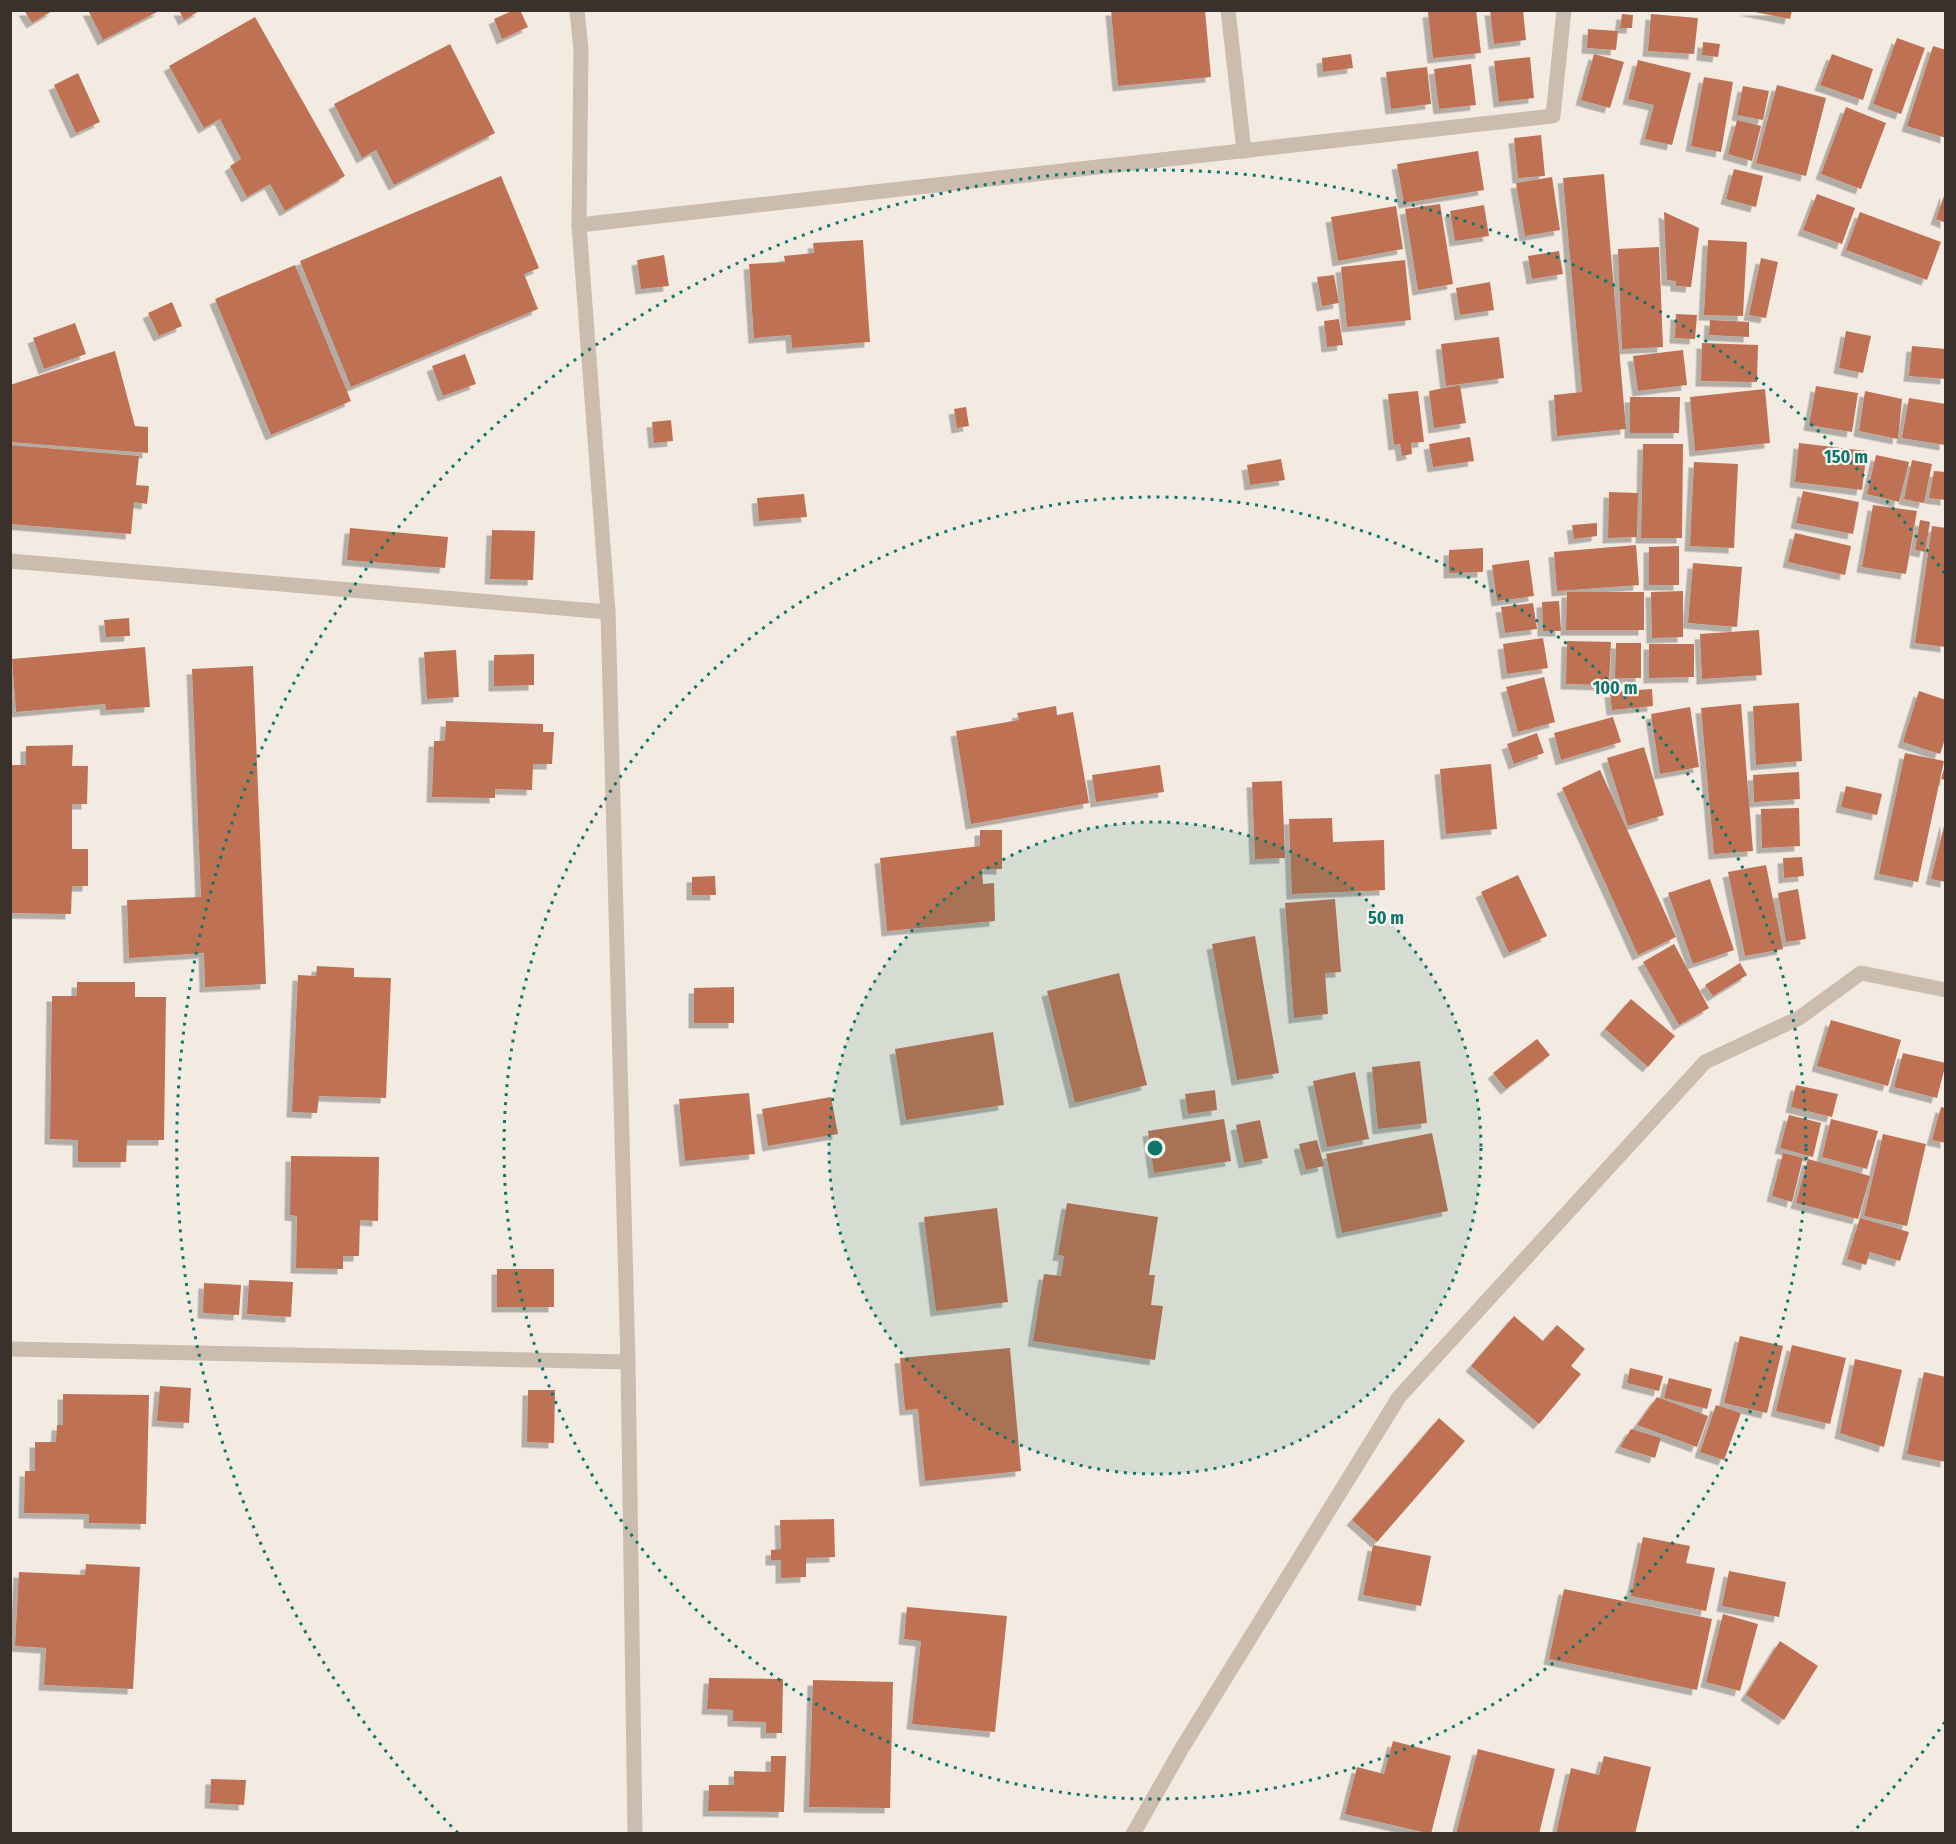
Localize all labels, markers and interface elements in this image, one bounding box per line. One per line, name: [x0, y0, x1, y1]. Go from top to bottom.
text: 150 m: [1824, 446, 1868, 468]
text: 100 m: [1593, 677, 1637, 699]
text: 50 m: [1368, 907, 1404, 929]
centre of rings: [1145, 1138, 1165, 1158]

